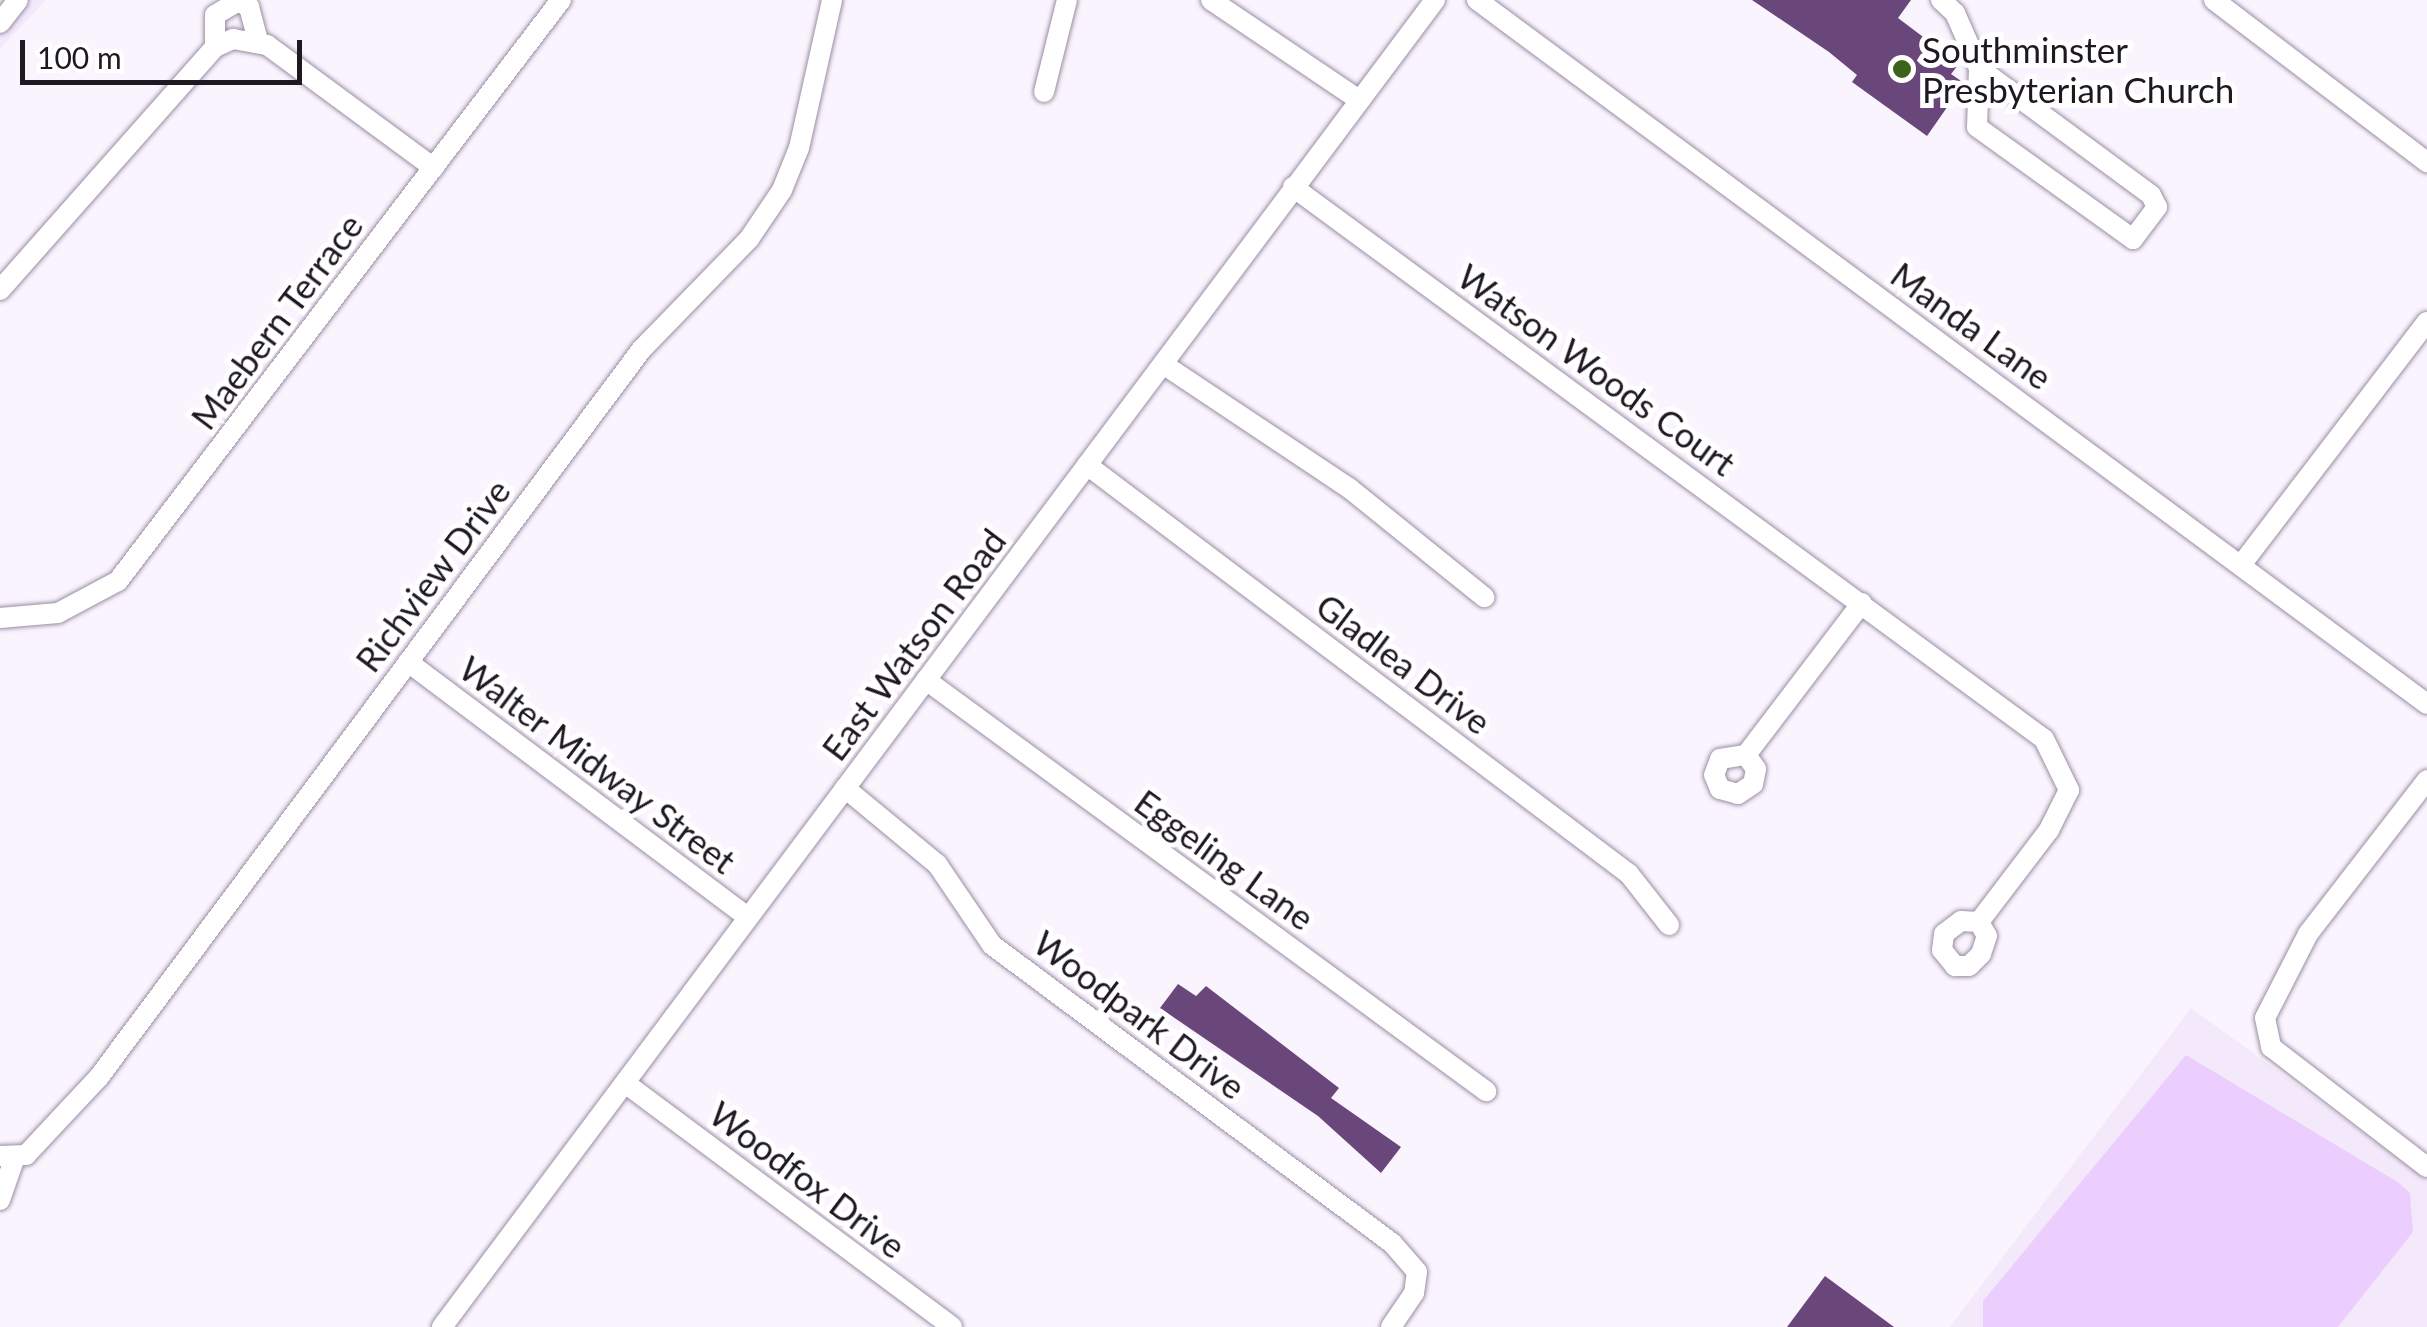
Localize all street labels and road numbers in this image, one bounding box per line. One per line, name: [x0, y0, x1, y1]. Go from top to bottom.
street label: Maebern Terrace: [181, 205, 371, 437]
street label: Manda Lane: [1884, 253, 2060, 397]
street label: Watson Woods Court: [1450, 254, 1744, 484]
street label: Richview Drive: [346, 470, 518, 680]
street label: East Watson Road: [812, 520, 1014, 768]
street label: Gladlea Drive: [1309, 584, 1499, 742]
street label: Walter Midway Street: [451, 646, 745, 882]
street label: Eggeling Lane: [1127, 780, 1323, 938]
street label: Woodpark Drive: [1026, 921, 1254, 1107]
street label: Woodfox Drive: [702, 1092, 914, 1266]

